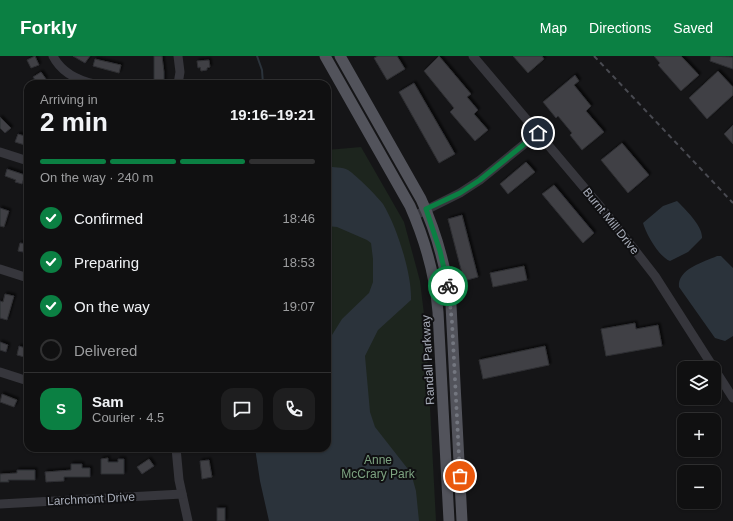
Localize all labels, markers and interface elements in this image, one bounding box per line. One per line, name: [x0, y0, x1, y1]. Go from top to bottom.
text: Forkly: [20, 17, 77, 38]
text: Map: [540, 20, 567, 36]
text: Directions: [589, 20, 651, 36]
text: Saved: [673, 20, 713, 36]
text: Arriving in: [40, 92, 98, 107]
text: 19:16–19:21: [230, 106, 315, 123]
text: 2 min: [40, 107, 108, 137]
pin: [521, 116, 555, 150]
icon: home: [527, 122, 549, 144]
text: On the way · 240 m: [40, 170, 153, 185]
street label: Burnt Mill Drive: [580, 185, 642, 257]
icon: check: [40, 207, 62, 229]
text: Confirmed: [74, 210, 143, 227]
text: 18:46: [282, 211, 315, 226]
icon: check: [40, 251, 62, 273]
text: Preparing: [74, 254, 139, 271]
text: 18:53: [282, 255, 315, 270]
courier: [428, 266, 468, 306]
icon: bike: [437, 275, 459, 297]
icon: check: [40, 295, 62, 317]
text: On the way: [74, 298, 150, 315]
text: 19:07: [282, 299, 315, 314]
street label: Randall Parkway: [419, 315, 437, 405]
text: Delivered: [74, 342, 137, 359]
map controls: [677, 361, 721, 509]
button: layers: [677, 361, 721, 405]
button: chat: [221, 388, 263, 430]
button: phone: [273, 388, 315, 430]
text: Sam: [92, 393, 124, 410]
text: S: [56, 400, 66, 417]
text: Courier · 4.5: [92, 410, 164, 425]
button: +: [677, 413, 721, 457]
park label: Anne McCrary Park: [341, 453, 416, 481]
pin: [443, 459, 477, 493]
icon: bag: [449, 465, 471, 487]
button: −: [677, 465, 721, 509]
street label: Larchmont Drive: [47, 490, 136, 508]

